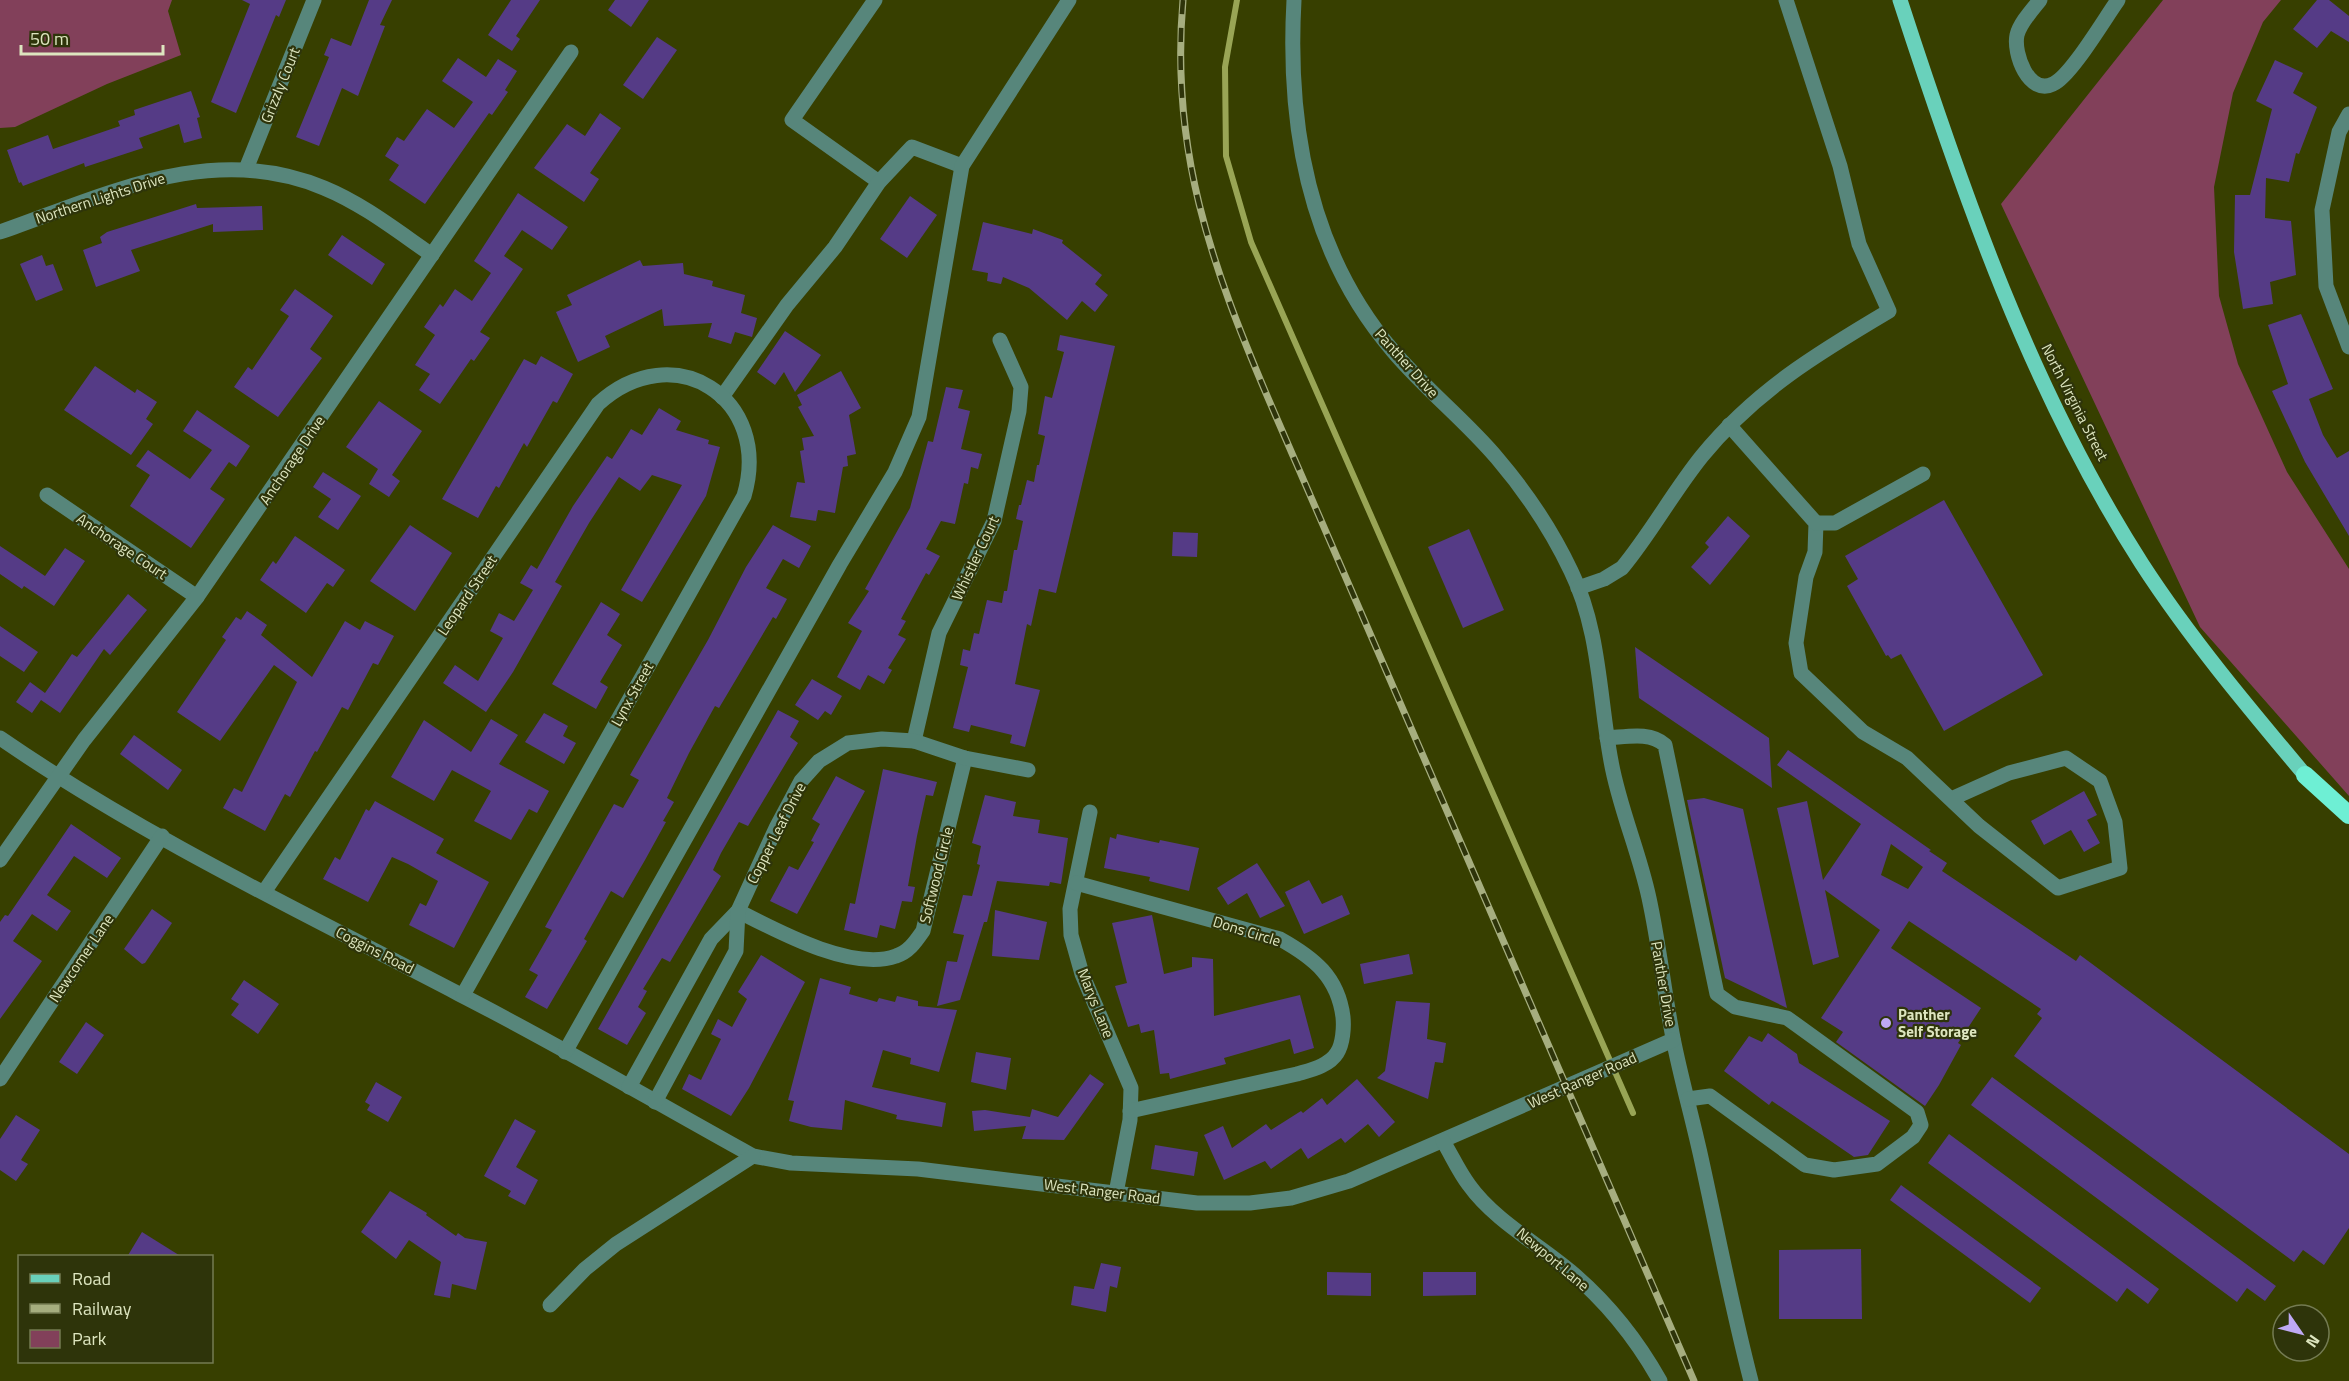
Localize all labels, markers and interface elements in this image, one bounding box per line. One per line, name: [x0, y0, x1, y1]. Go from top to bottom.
scale bar: [21, 18, 164, 56]
text: 50 m: [30, 25, 69, 52]
street label: Grizzly Court: [254, 43, 306, 126]
street label: Northern Lights Drive: [32, 166, 168, 230]
street label: Panther Drive: [1369, 323, 1445, 403]
street label: North Virginia Street: [2036, 339, 2115, 465]
street label: Anchorage Drive: [253, 411, 331, 509]
street label: Anchorage Court: [72, 507, 173, 585]
street label: Whistler Court: [945, 511, 1005, 604]
street label: Leopard Street: [431, 549, 503, 640]
street label: Lynx Street: [605, 657, 660, 730]
street label: Copper Leaf Drive: [741, 778, 811, 888]
street label: Softwood Circle: [913, 824, 959, 926]
street label: Newcomer Lane: [43, 909, 119, 1007]
street label: Dons Circle: [1210, 910, 1284, 952]
street label: Coggins Road: [332, 920, 418, 980]
street label: Panther Drive: [1645, 939, 1683, 1029]
street label: Marys Lane: [1072, 965, 1120, 1041]
place label: Panther Self Storage: [1898, 1003, 1977, 1043]
marker: Panther Self Storage: [1879, 1016, 1893, 1030]
street label: West Ranger Road: [1524, 1046, 1640, 1114]
street label: West Ranger Road: [1042, 1172, 1162, 1210]
street label: Newport Lane: [1512, 1222, 1594, 1296]
legend: [18, 1255, 213, 1363]
text: Road: [72, 1265, 111, 1292]
text: Railway: [72, 1295, 132, 1322]
north arrow: [2271, 1303, 2331, 1363]
text: Park: [72, 1325, 107, 1352]
text: N: [2300, 1330, 2326, 1353]

